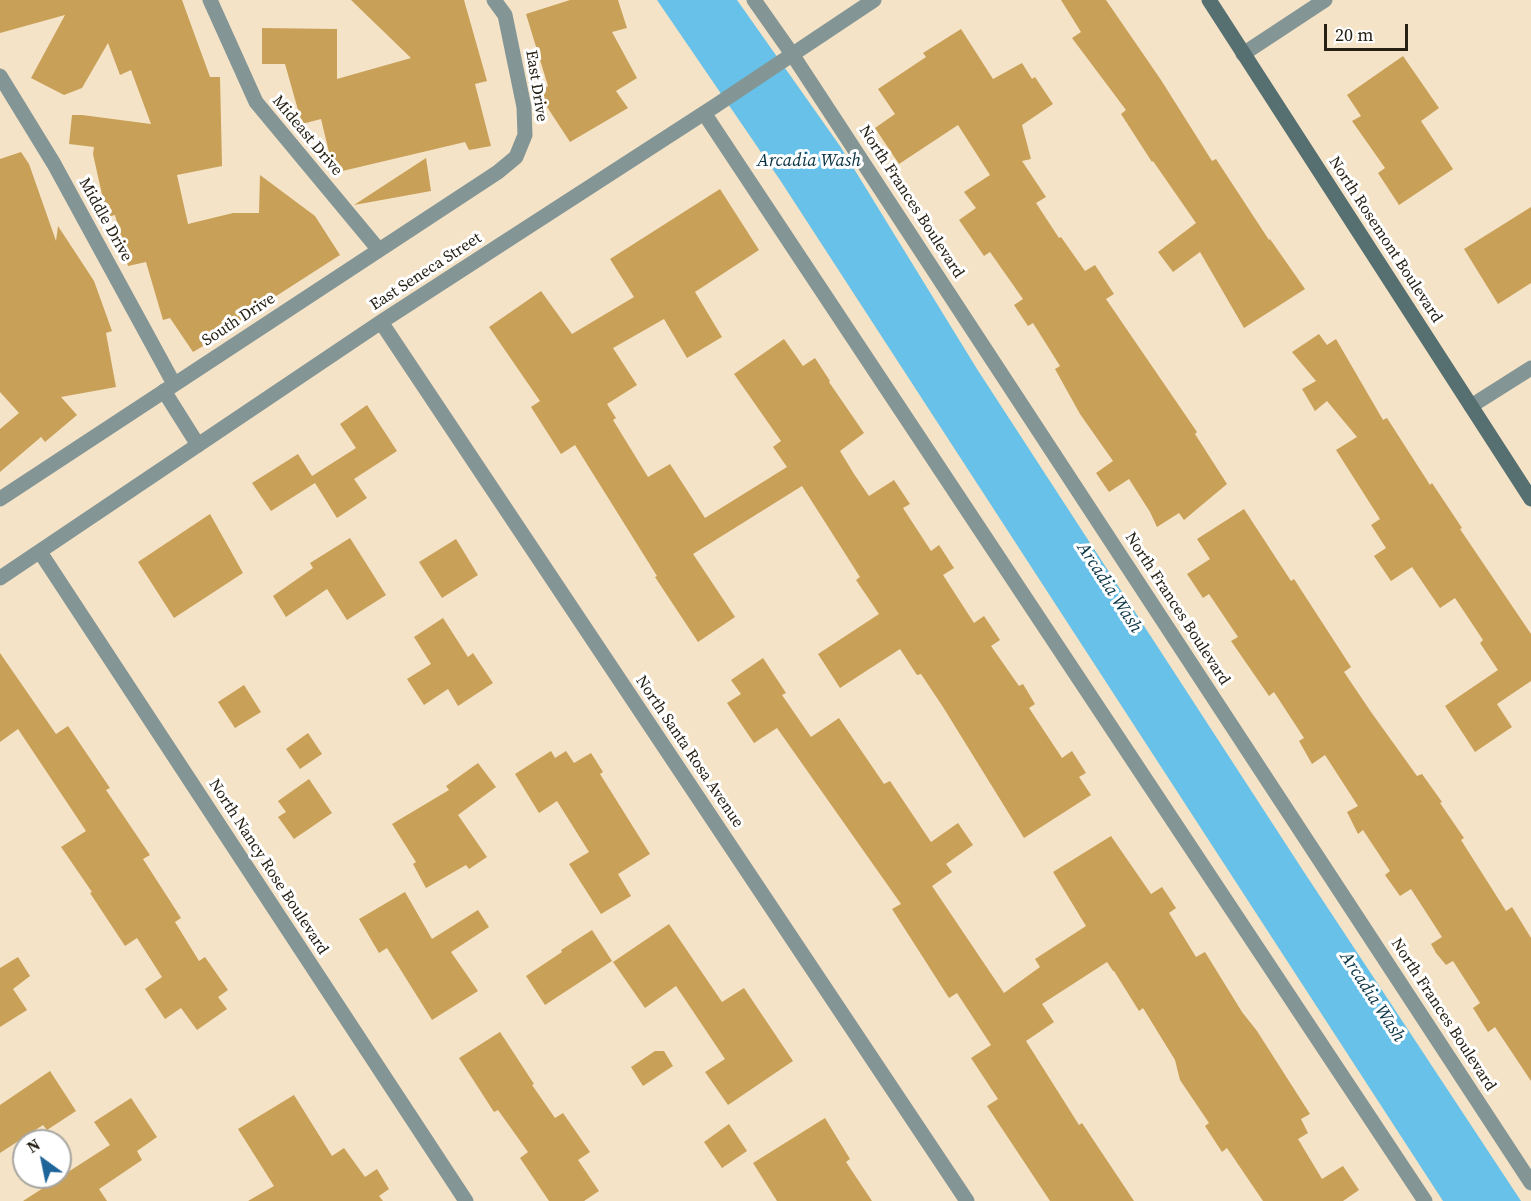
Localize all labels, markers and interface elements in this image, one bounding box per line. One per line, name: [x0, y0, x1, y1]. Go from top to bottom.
scale bar: [1327, 12, 1411, 50]
text: 20 m: [1335, 22, 1373, 47]
street label: East Drive: [521, 49, 551, 123]
street label: Mideast Drive: [268, 92, 346, 180]
street label: North Frances Boulevard: [854, 122, 968, 282]
water label: Arcadia Wash: [757, 150, 861, 172]
street label: North Rosemont Boulevard: [1324, 153, 1446, 327]
street label: Middle Drive: [74, 175, 136, 265]
street label: East Seneca Street: [367, 229, 485, 315]
street label: South Drive: [199, 289, 279, 351]
street label: North Frances Boulevard: [1120, 529, 1234, 689]
water label: Arcadia Wash: [1072, 539, 1146, 637]
street label: North Santa Rosa Avenue: [631, 672, 747, 832]
street label: North Nancy Rose Boulevard: [204, 776, 332, 958]
street label: North Frances Boulevard: [1386, 935, 1500, 1095]
water label: Arcadia Wash: [1335, 948, 1409, 1046]
north arrow: [12, 1129, 72, 1189]
text: N: [22, 1133, 44, 1158]

